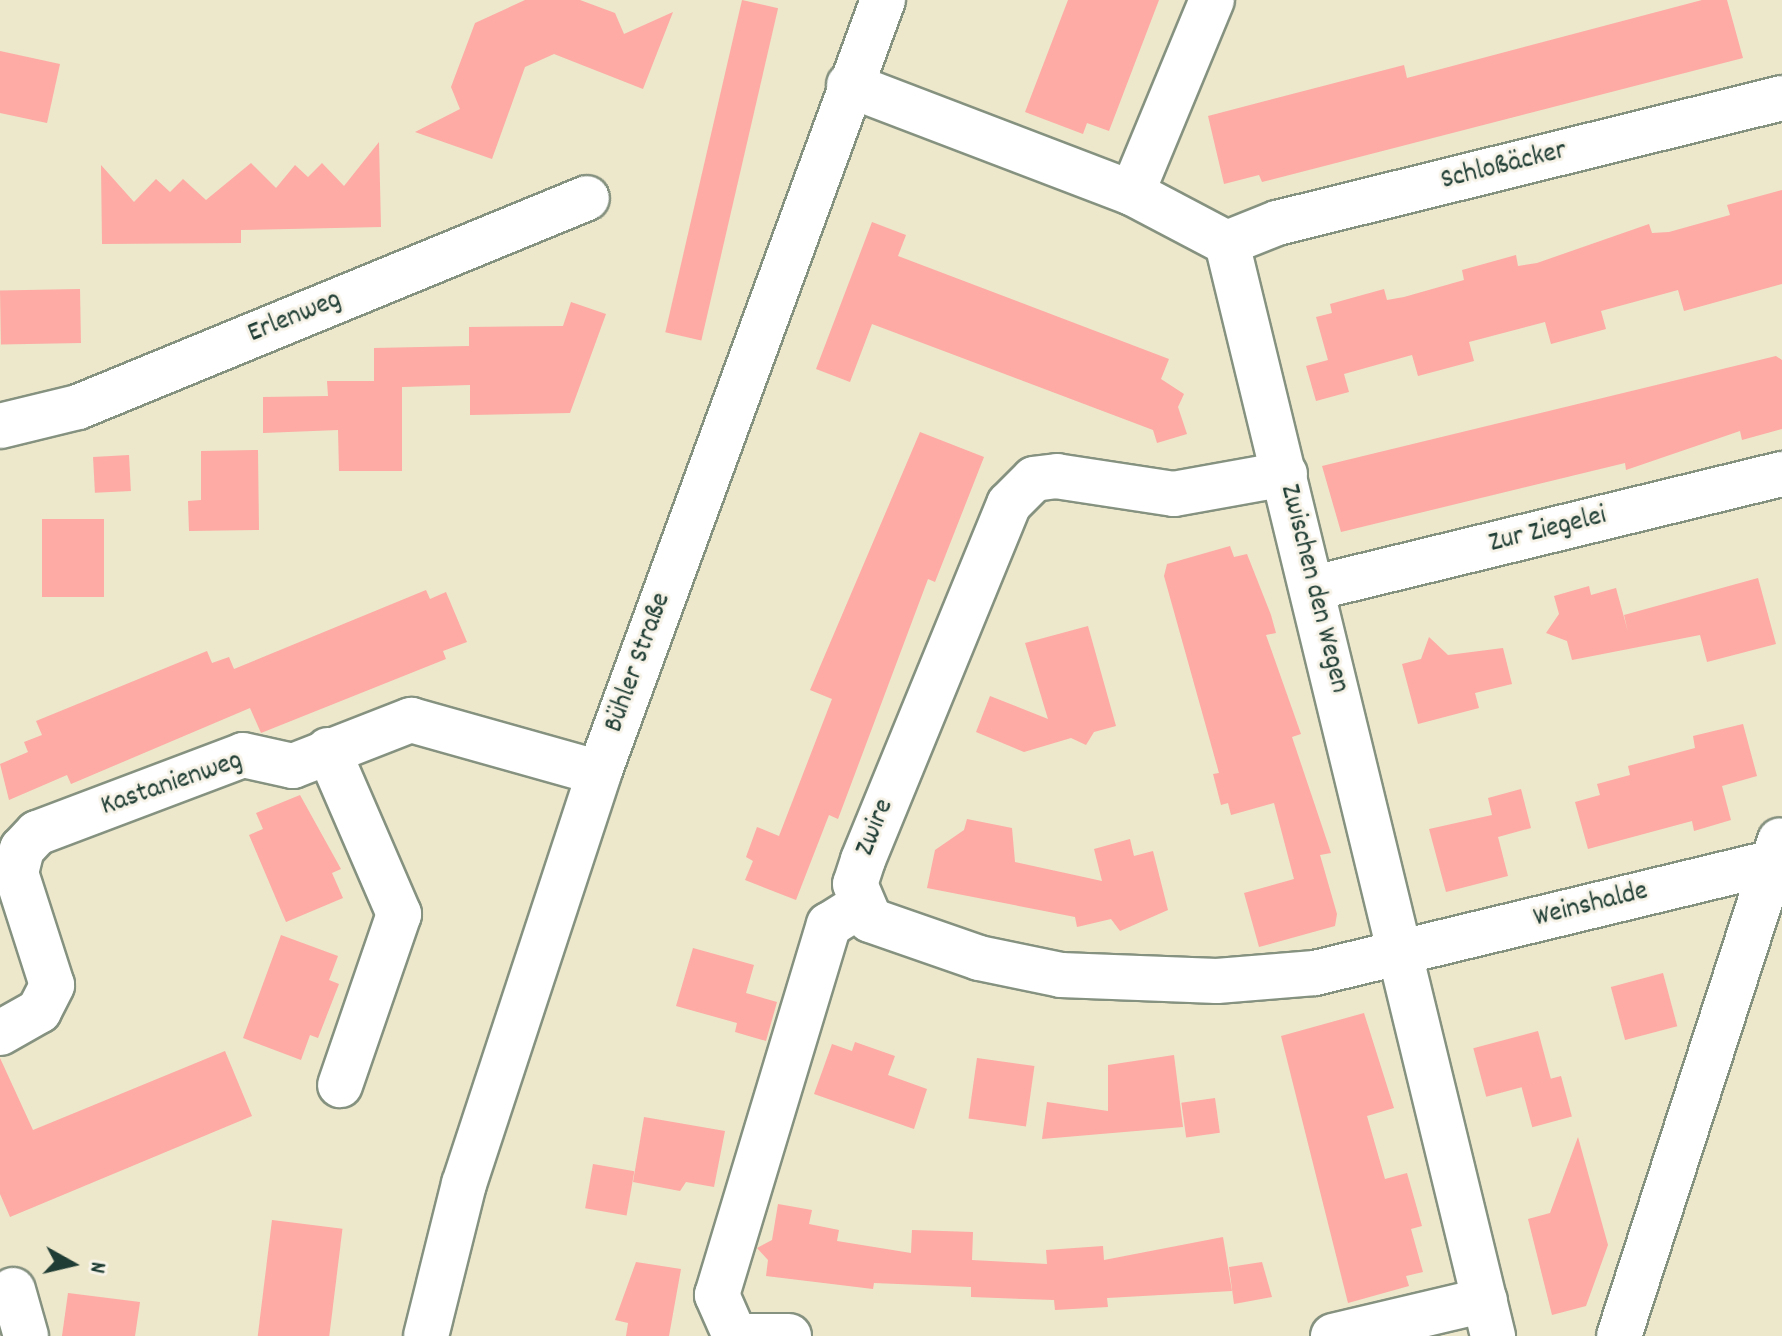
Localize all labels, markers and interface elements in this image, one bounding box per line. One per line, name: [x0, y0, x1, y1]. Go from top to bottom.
street label: Schloßäcker: [1438, 135, 1570, 199]
street label: Erlenweg: [243, 284, 347, 352]
street label: Zwischen den Wegen: [1271, 481, 1355, 697]
street label: Zur Ziegelei: [1486, 500, 1610, 562]
street label: Bühler Straße: [598, 589, 680, 737]
street label: Kastanienweg: [97, 745, 247, 825]
street label: Zwire: [850, 795, 902, 861]
street label: Weinshalde: [1531, 876, 1651, 936]
north arrow: [32, 1224, 112, 1304]
text: N: [80, 1260, 112, 1275]

